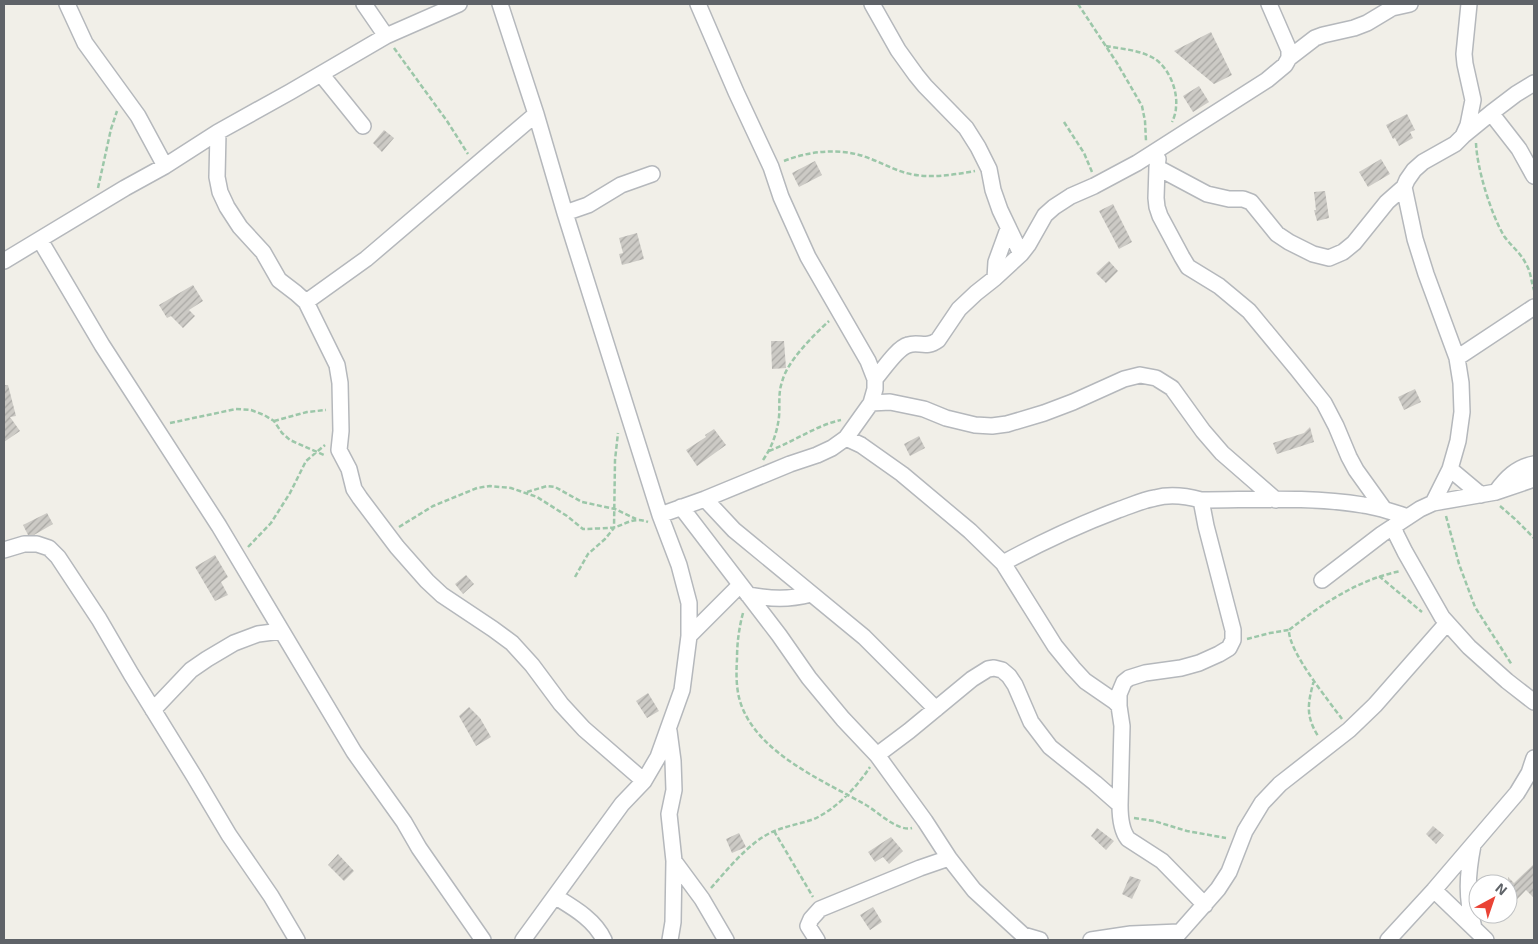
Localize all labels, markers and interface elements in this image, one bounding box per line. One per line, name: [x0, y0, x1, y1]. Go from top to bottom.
north arrow: [1468, 874, 1518, 924]
text: N: [1492, 879, 1511, 898]

